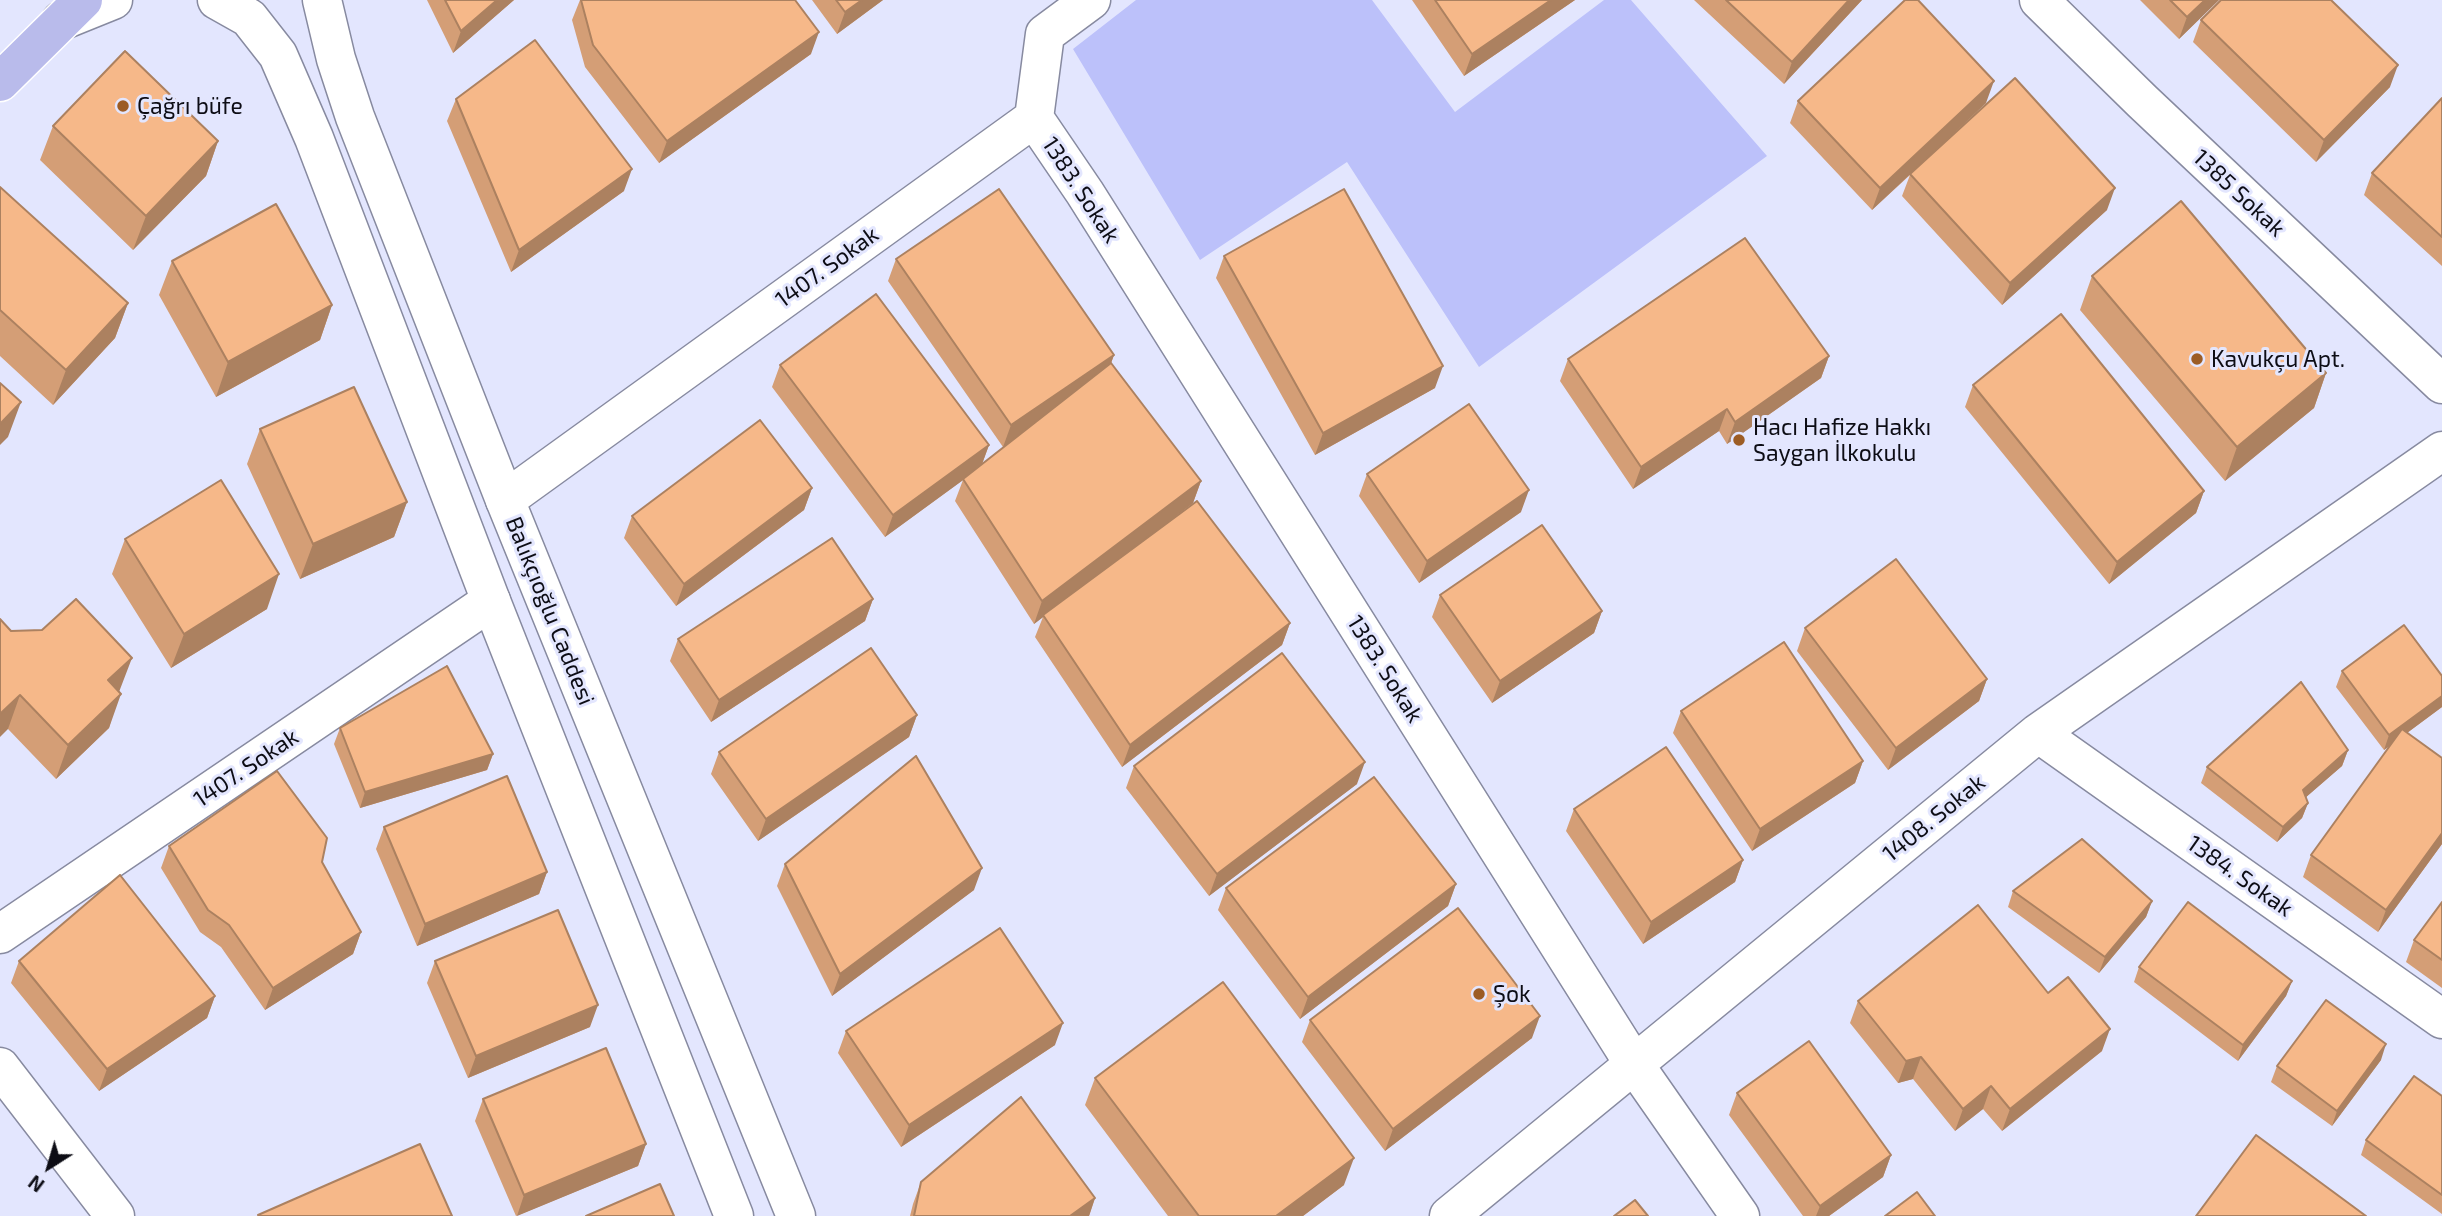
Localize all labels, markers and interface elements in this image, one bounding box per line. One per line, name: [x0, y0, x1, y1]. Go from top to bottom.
place label: Çağrı büfe: [137, 92, 243, 120]
marker: Çağrı büfe: [115, 98, 131, 114]
street label: 1383. Sokak: [1036, 132, 1126, 248]
street label: 1385 Sokak: [2187, 144, 2291, 242]
street label: 1407. Sokak: [770, 220, 884, 314]
place label: Kavukçu Apt.: [2211, 345, 2345, 373]
marker: Kavukçu Apt.: [2189, 351, 2205, 367]
place label: Hacı Hafize Hakkı Saygan İlkokulu: [1753, 413, 1931, 467]
marker: Hacı Hafize Hakkı Saygan İlkokulu: [1731, 432, 1747, 448]
street label: Balıkçıoğlu Caddesi: [500, 513, 600, 709]
street label: 1383. Sokak: [1341, 610, 1429, 728]
street label: 1407. Sokak: [188, 723, 304, 813]
street label: 1408. Sokak: [1877, 768, 1991, 868]
street label: 1384. Sokak: [2182, 830, 2298, 922]
place label: Şok: [1493, 980, 1531, 1008]
marker: Şok: [1471, 986, 1487, 1002]
north arrow: [14, 1132, 84, 1202]
text: N: [24, 1171, 48, 1197]

